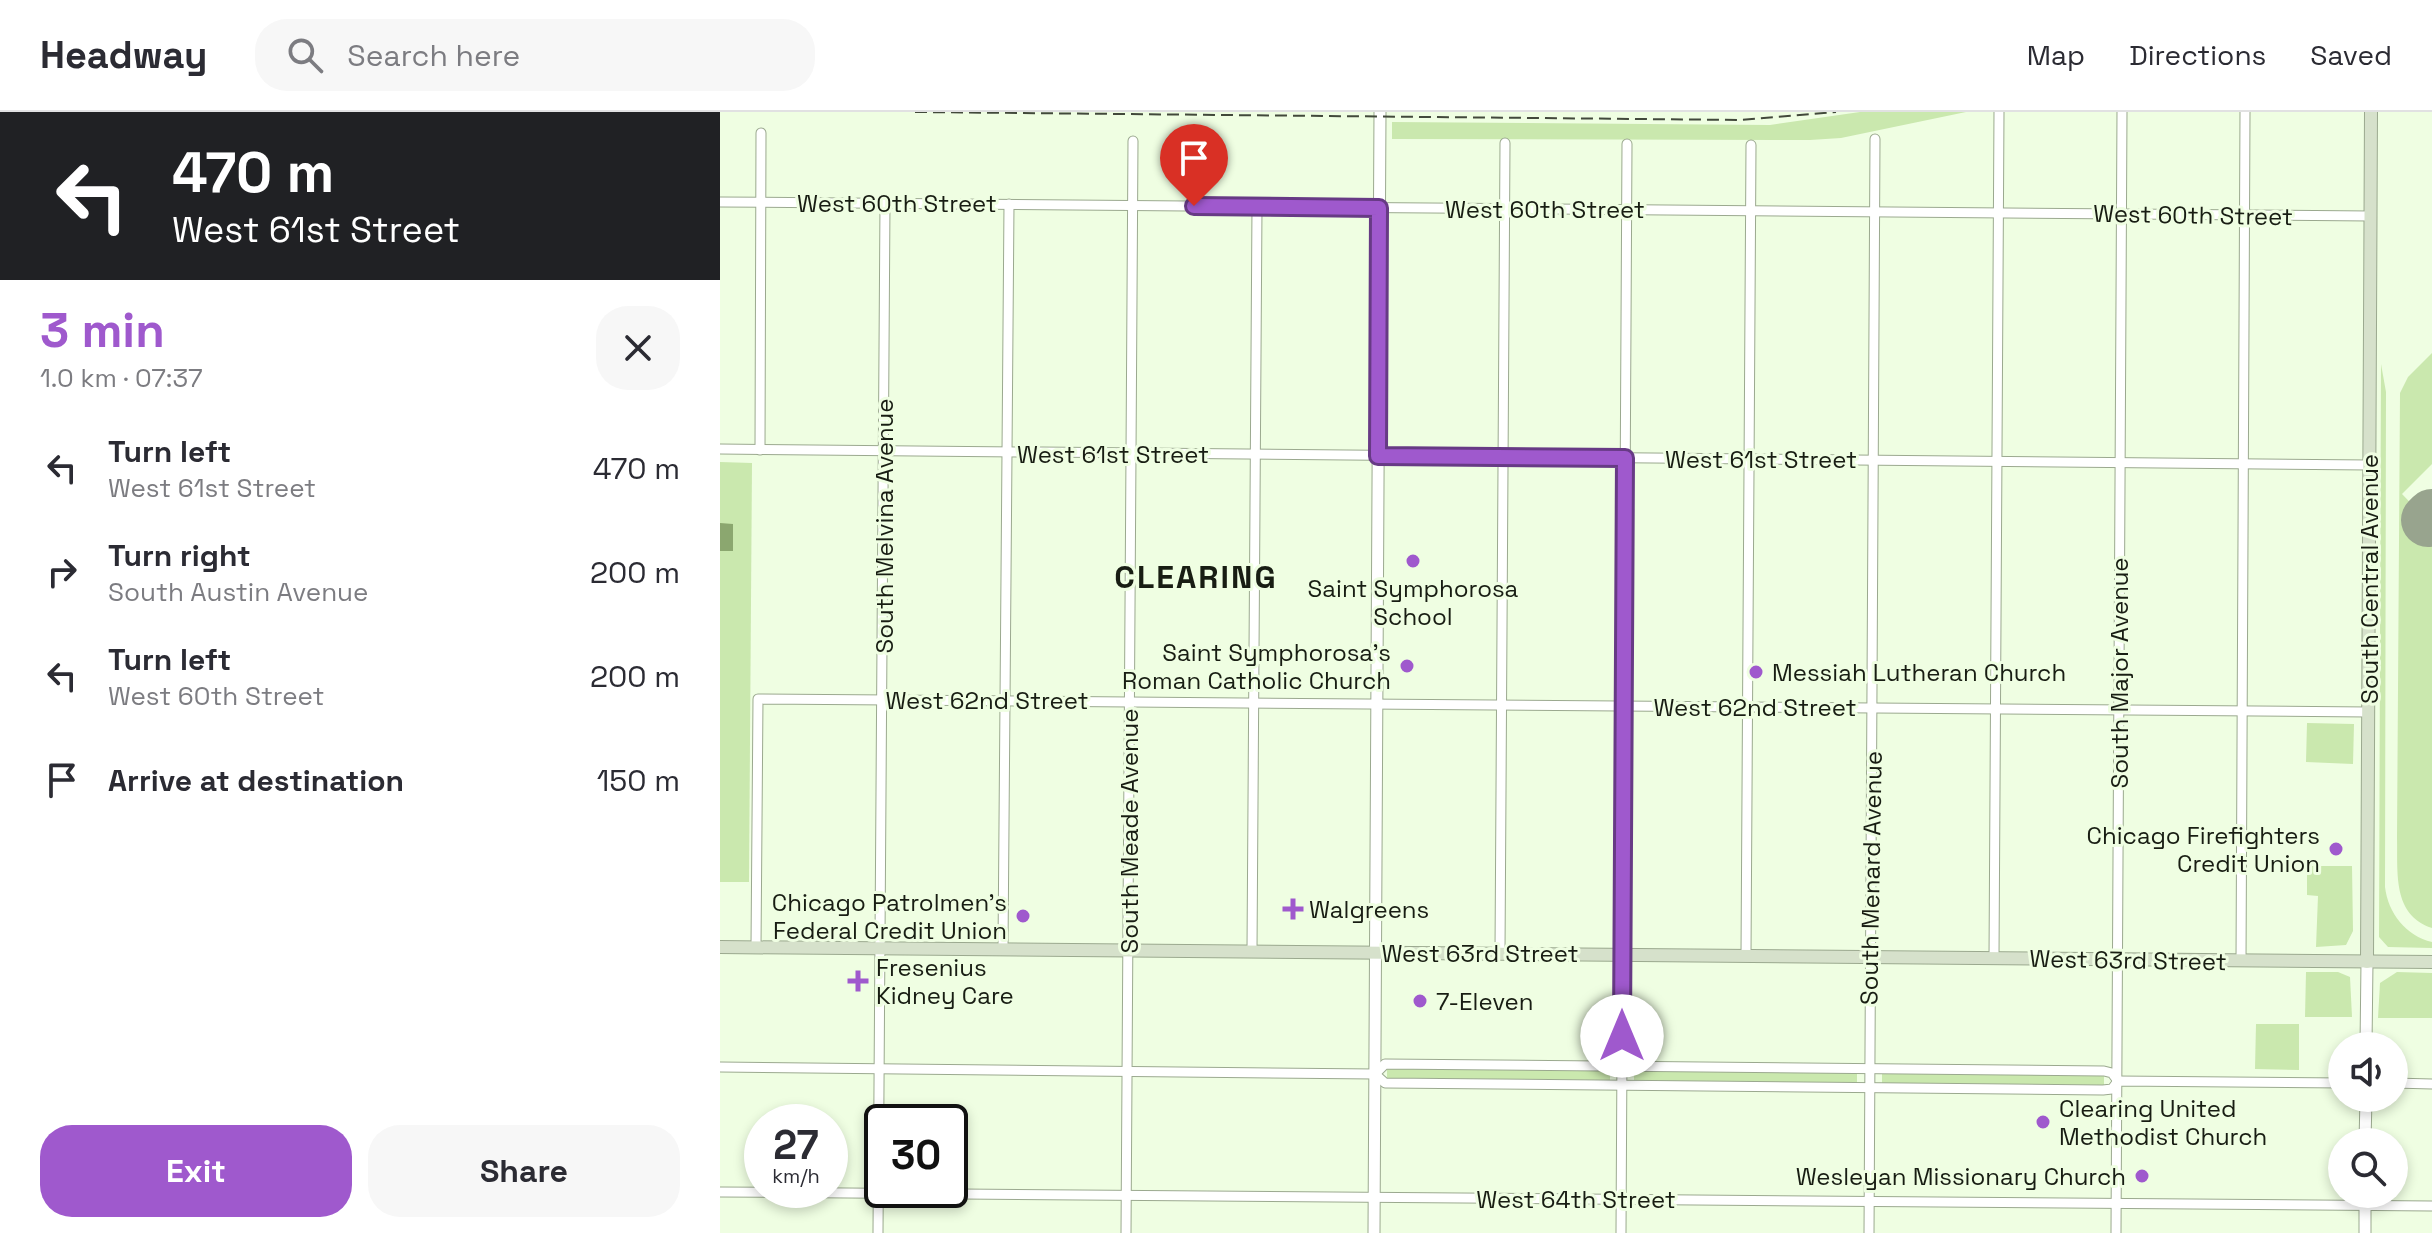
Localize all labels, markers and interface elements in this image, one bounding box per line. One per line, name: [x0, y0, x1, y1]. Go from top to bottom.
search box: [255, 19, 815, 91]
text: Headway: [40, 31, 207, 79]
icon: search: [283, 33, 327, 77]
text: Search here: [347, 36, 520, 75]
text: Map: [2027, 37, 2085, 73]
text: Directions: [2129, 37, 2266, 73]
text: Saved: [2310, 37, 2392, 73]
pin: [1160, 124, 1228, 206]
icon: arrive: [1172, 136, 1216, 180]
text: 470 m: [172, 137, 334, 208]
icon: left: [40, 144, 144, 248]
street label: West 60th Street: [797, 188, 997, 219]
street label: West 60th Street: [1445, 194, 1645, 225]
street label: West 60th Street: [2093, 198, 2293, 232]
text: West 61st Street: [172, 207, 460, 253]
text: 3 min: [40, 300, 165, 361]
button: close: [596, 306, 680, 390]
text: 1.0 km · 07:37: [40, 361, 203, 395]
street label: South Melvina Avenue: [869, 399, 900, 653]
text: Turn left: [108, 432, 231, 471]
street label: West 61st Street: [1017, 439, 1209, 470]
street label: West 61st Street: [1665, 444, 1857, 475]
icon: left: [40, 446, 84, 490]
text: 470 m: [593, 449, 680, 488]
street label: South Central Avenue: [2354, 454, 2385, 704]
text: West 61st Street: [108, 471, 316, 505]
text: Turn right: [108, 536, 251, 575]
icon: right: [40, 550, 84, 594]
marker: Saint Symphorosa School: [1404, 552, 1422, 570]
text: 200 m: [590, 553, 680, 592]
district label: CLEARING: [1114, 557, 1278, 597]
street label: South Major Avenue: [2104, 557, 2135, 789]
place label: Saint Symphorosa School: [1308, 573, 1519, 632]
text: South Austin Avenue: [108, 575, 368, 609]
place label: Saint Symphorosa's Roman Catholic Church: [1122, 637, 1391, 696]
text: Turn left: [108, 640, 231, 679]
icon: left: [40, 654, 84, 698]
text: 200 m: [590, 657, 680, 696]
marker: Saint Symphorosa's Roman Catholic Church: [1398, 657, 1416, 675]
place label: Messiah Lutheran Church: [1772, 657, 2066, 688]
marker: Messiah Lutheran Church: [1747, 663, 1765, 681]
text: West 60th Street: [108, 679, 324, 713]
street label: West 62nd Street: [885, 685, 1089, 716]
street label: West 62nd Street: [1653, 692, 1857, 723]
street label: South Meade Avenue: [1114, 709, 1145, 953]
street label: South Menard Avenue: [1853, 751, 1889, 1005]
icon: arrive: [40, 758, 84, 802]
text: Arrive at destination: [108, 761, 404, 800]
text: 150 m: [597, 761, 680, 800]
place label: Chicago Firefighters Credit Union: [2087, 820, 2320, 879]
marker: Chicago Firefighters Credit Union: [2327, 840, 2345, 858]
place label: Chicago Patrolmen's Federal Credit Union: [772, 887, 1007, 946]
place label: Walgreens: [1309, 894, 1429, 925]
marker: Walgreens: [1284, 900, 1302, 918]
marker: Chicago Patrolmen's Federal Credit Union: [1014, 907, 1032, 925]
street label: West 63rd Street: [1381, 938, 1579, 969]
street label: West 63rd Street: [2029, 943, 2227, 977]
place label: Fresenius Kidney Care: [876, 952, 1014, 1011]
marker: Fresenius Kidney Care: [847, 970, 869, 992]
place label: 7-Eleven: [1436, 986, 1534, 1017]
marker: 7-Eleven: [1411, 992, 1429, 1010]
position arrow: [1580, 994, 1664, 1078]
map controls: [2328, 1032, 2408, 1208]
button: sound: [2328, 1032, 2408, 1112]
place label: Clearing United Methodist Church: [2059, 1093, 2267, 1152]
speed limit sign: 30: [864, 1104, 968, 1208]
marker: Clearing United Methodist Church: [2034, 1113, 2052, 1131]
text: 27: [773, 1120, 819, 1171]
button: Exit: [40, 1125, 352, 1217]
button: Share: [368, 1125, 680, 1217]
button: search: [2328, 1128, 2408, 1208]
place label: Wesleyan Missionary Church: [1796, 1161, 2126, 1192]
text: km/h: [772, 1163, 820, 1189]
marker: Wesleyan Missionary Church: [2133, 1167, 2151, 1185]
street label: West 64th Street: [1476, 1184, 1676, 1215]

